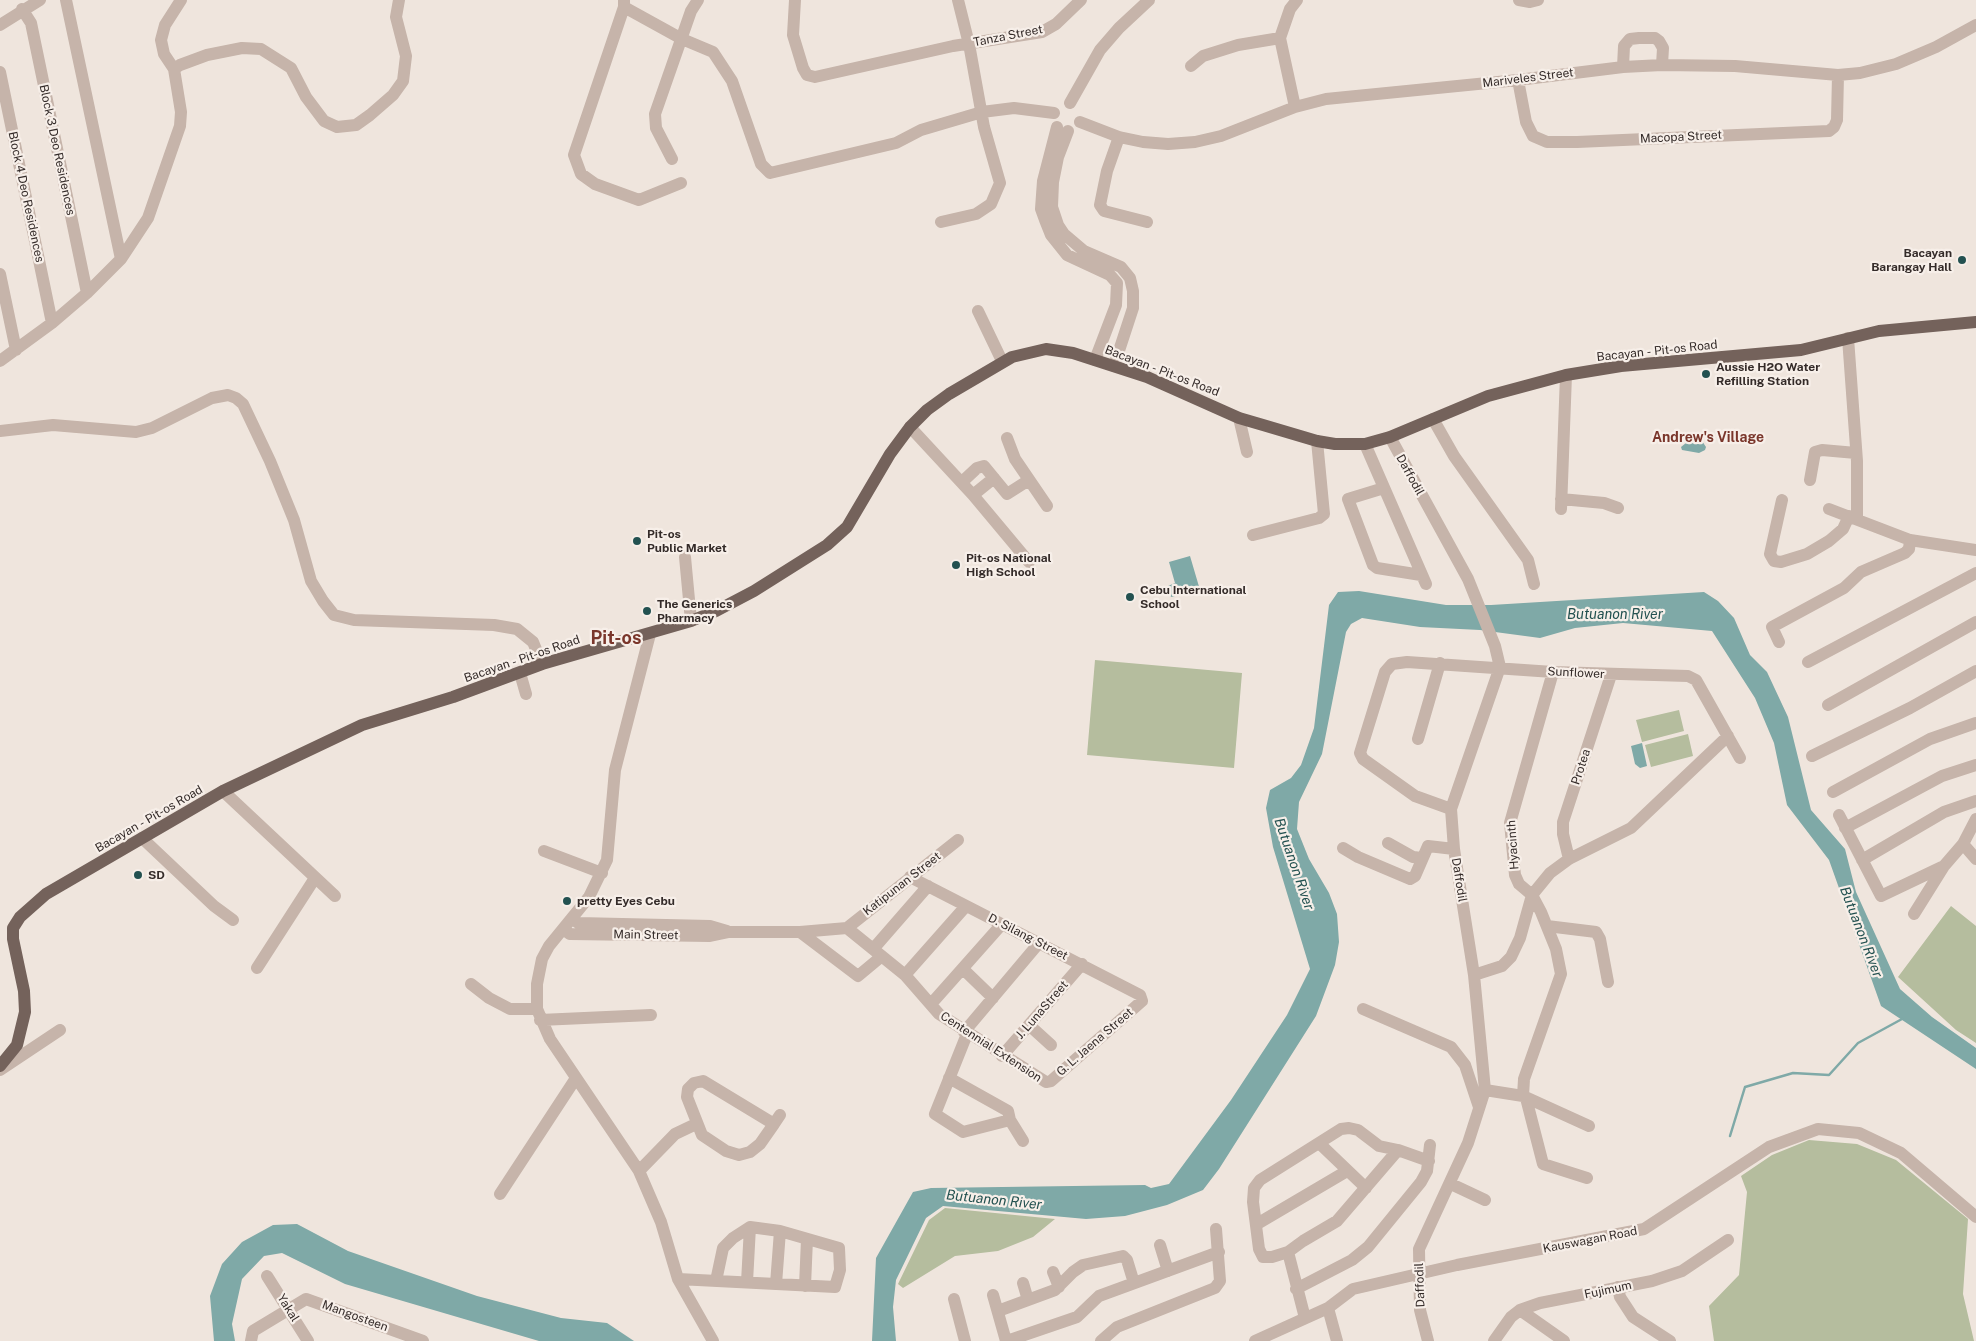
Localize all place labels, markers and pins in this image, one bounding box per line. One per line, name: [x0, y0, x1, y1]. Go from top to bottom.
place label: Bacayan Barangay Hall: [1871, 246, 1952, 274]
marker: Bacayan Barangay Hall: [1956, 254, 1968, 266]
place label: Aussie H2O Water Refilling Station: [1716, 360, 1820, 388]
marker: Aussie H2O Water Refilling Station: [1700, 368, 1712, 380]
place label: Pit-os Public Market: [647, 527, 727, 555]
marker: Pit-os Public Market: [631, 535, 643, 547]
place label: Pit-os National High School: [966, 551, 1051, 579]
marker: Pit-os National High School: [950, 559, 962, 571]
place label: Cebu International School: [1140, 583, 1246, 611]
marker: Cebu International School: [1124, 591, 1136, 603]
place label: The Generics Pharmacy: [657, 597, 732, 625]
marker: The Generics Pharmacy: [641, 605, 653, 617]
place label: SD: [148, 868, 165, 882]
marker: SD: [132, 869, 144, 881]
place label: pretty Eyes Cebu: [577, 894, 675, 908]
marker: pretty Eyes Cebu: [561, 895, 573, 907]

